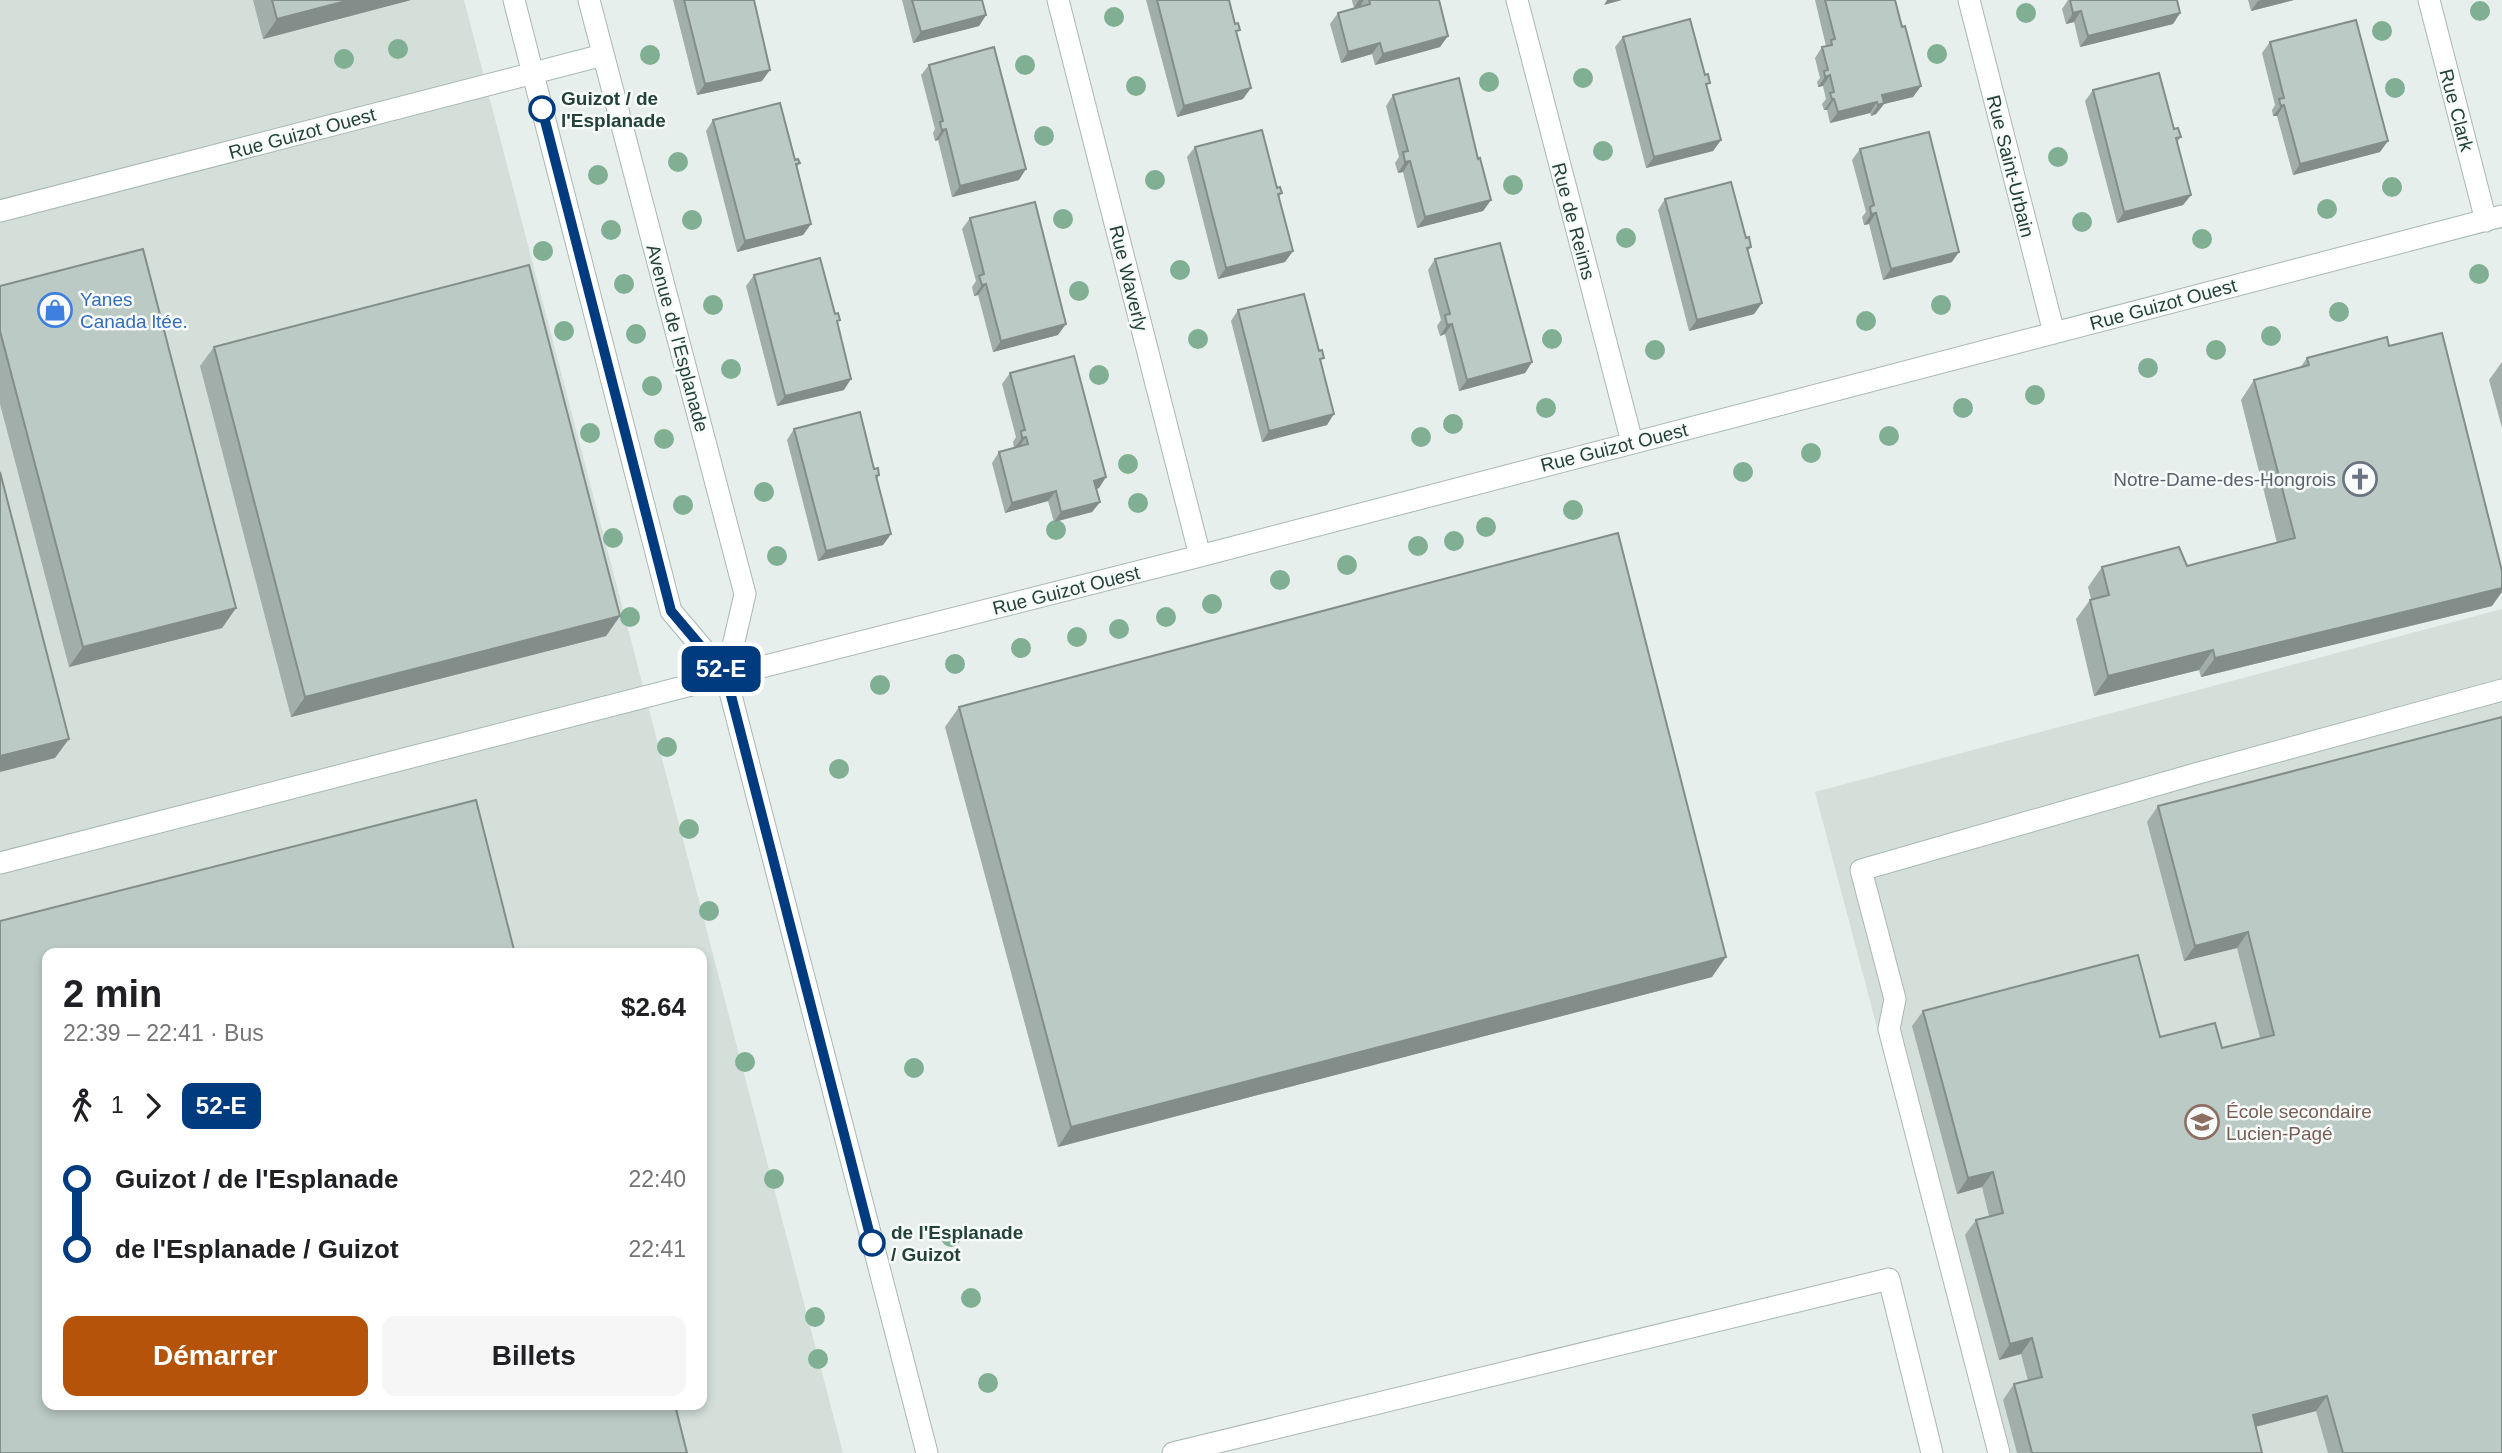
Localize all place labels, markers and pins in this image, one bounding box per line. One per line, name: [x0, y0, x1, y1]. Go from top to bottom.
place label: Guizot / de l'Esplanade: [561, 88, 666, 131]
marker: Guizot / de l'Esplanade: [529, 96, 555, 122]
place label: Yanes Canada ltée.: [80, 289, 188, 332]
shop icon: Yanes Canada ltée.: [36, 291, 74, 329]
church icon: Notre-Dame-des-Hongrois: [2341, 460, 2379, 498]
place label: Notre-Dame-des-Hongrois: [2113, 469, 2336, 490]
place label: École secondaire Lucien-Pagé: [2226, 1101, 2372, 1144]
school or university icon: École secondaire Lucien-Pagé: [2183, 1103, 2221, 1141]
place label: de l'Esplanade / Guizot: [891, 1222, 1023, 1265]
marker: de l'Esplanade / Guizot: [859, 1230, 885, 1256]

